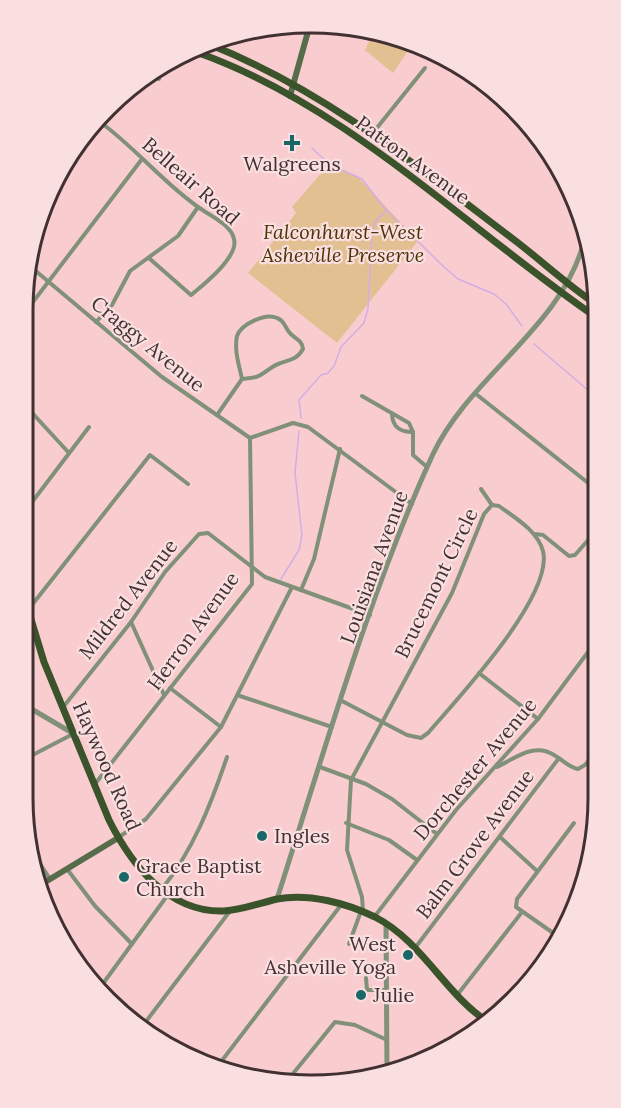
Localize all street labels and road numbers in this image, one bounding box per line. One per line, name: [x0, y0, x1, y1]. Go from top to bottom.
street label: Patton Avenue: [351, 110, 475, 209]
street label: Belleair Road: [137, 131, 245, 230]
street label: Craggy Avenue: [86, 290, 210, 397]
street label: Louisiana Avenue: [334, 486, 413, 647]
street label: Brucemont Circle: [388, 504, 483, 662]
street label: Mildred Avenue: [73, 533, 182, 664]
street label: Herron Avenue: [141, 567, 244, 695]
street label: Dorchester Avenue: [408, 692, 542, 845]
street label: Haywood Road: [68, 697, 147, 834]
street label: Balm Grove Avenue: [410, 764, 539, 923]

